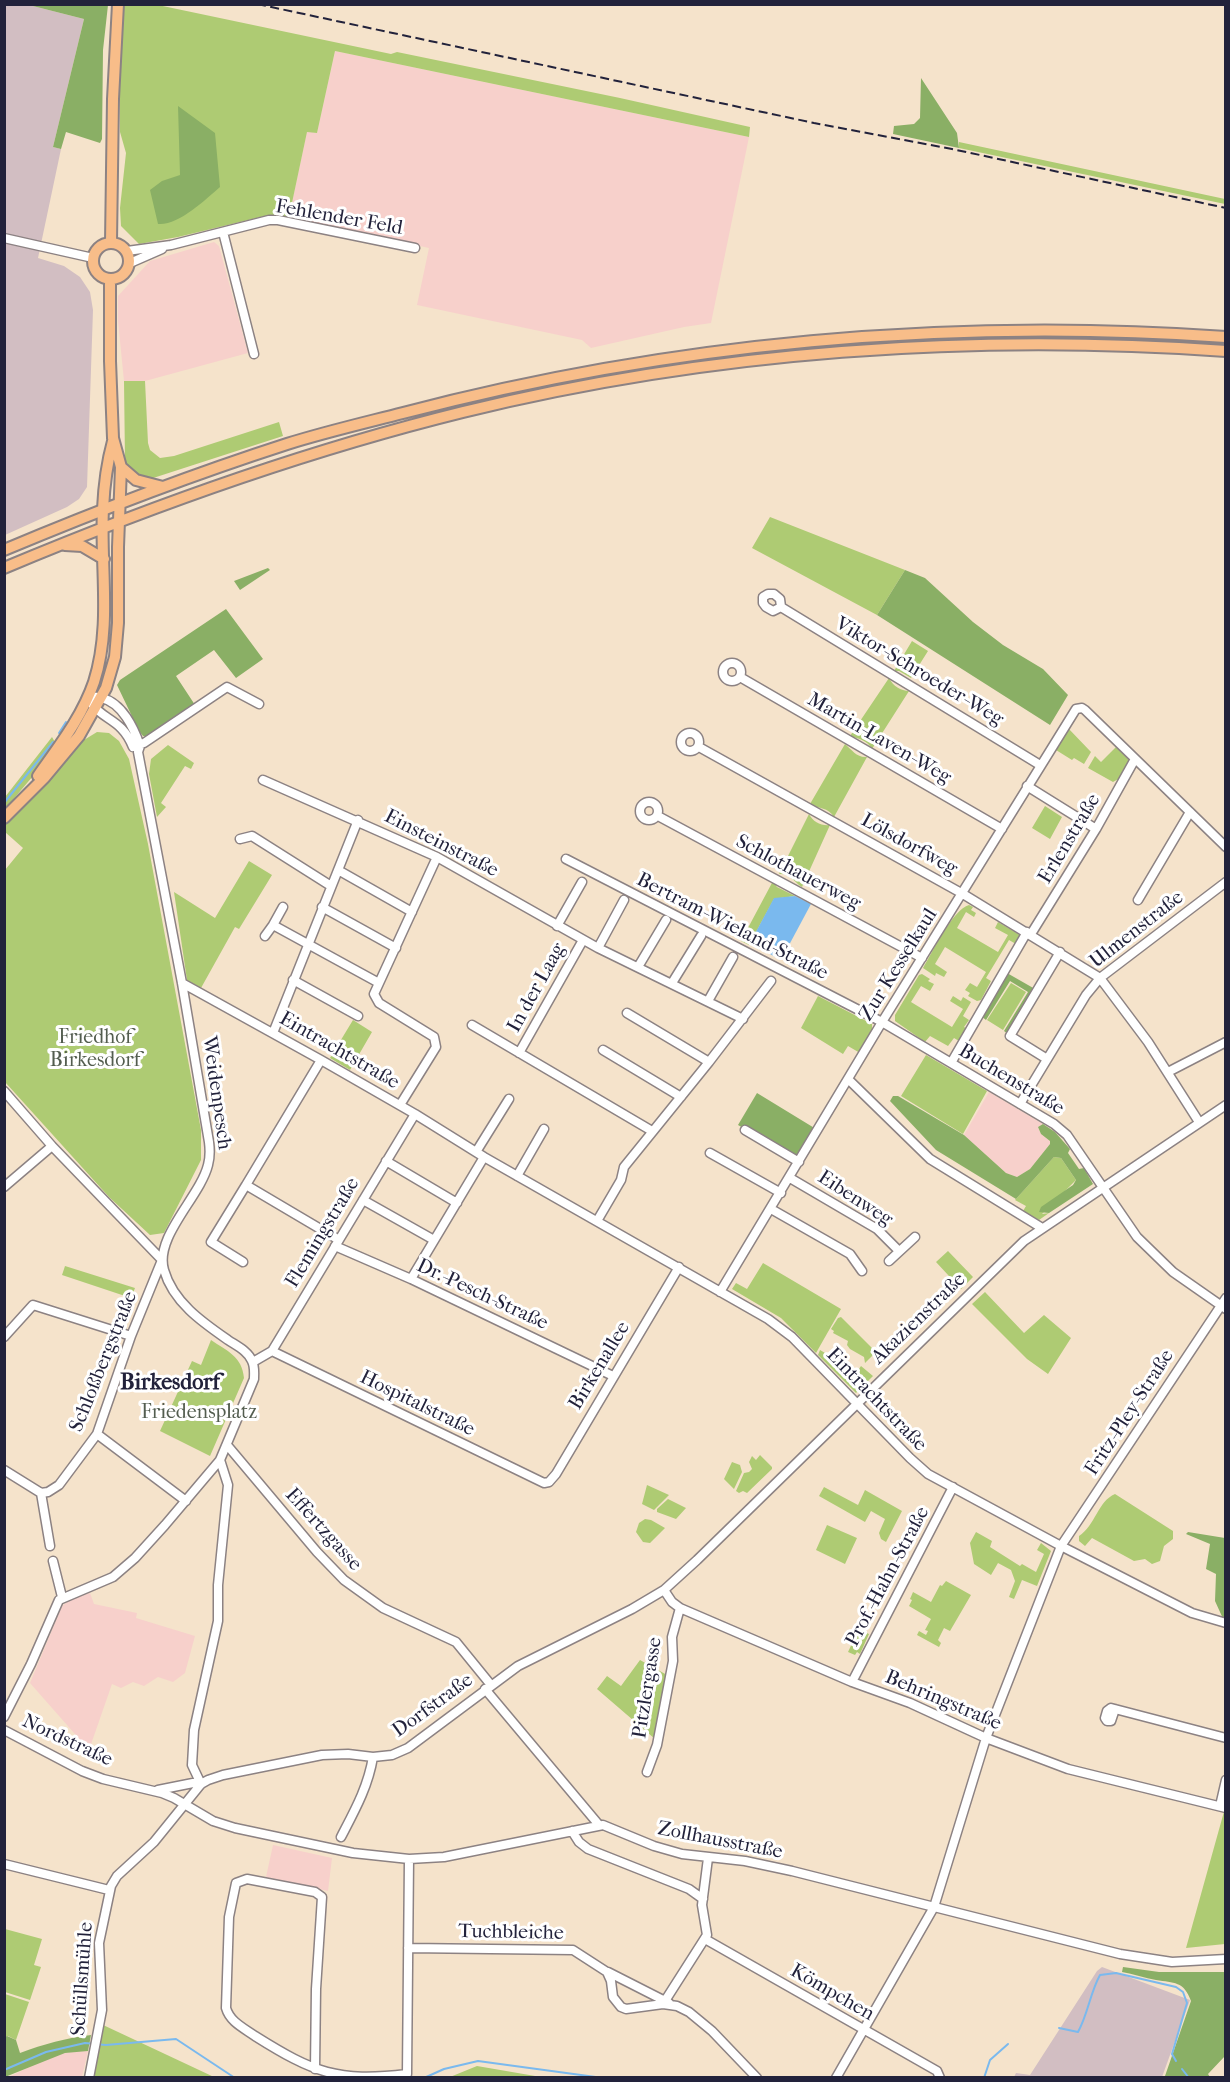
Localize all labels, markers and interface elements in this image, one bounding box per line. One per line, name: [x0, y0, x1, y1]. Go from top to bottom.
street label: Fehlender Feld: [273, 195, 405, 241]
street label: Viktor-Schroeder-Weg: [830, 612, 1008, 732]
street label: Martin-Laven-Weg: [803, 688, 955, 790]
street label: Erlenstraße: [1034, 790, 1106, 888]
street label: Einsteinstraße: [380, 805, 502, 883]
street label: Lölsdorfweg: [857, 809, 961, 881]
street label: Schlothauerweg: [731, 830, 865, 916]
street label: Bertram-Wieland-Straße: [632, 868, 832, 986]
street label: Ulmenstraße: [1085, 886, 1189, 974]
street label: Zur Kesselkaul: [855, 904, 943, 1026]
street label: In der Laag: [503, 939, 571, 1037]
street label: Eintrachtstraße: [275, 1007, 403, 1095]
park label: Friedhof Birkesdorf: [50, 1026, 140, 1073]
street label: Weidenpesch: [196, 1035, 236, 1151]
street label: Buchenstraße: [954, 1039, 1068, 1121]
street label: Eibenweg: [813, 1166, 897, 1232]
street label: Flemingstraße: [281, 1174, 365, 1292]
street label: Dr.-Pesch-Straße: [412, 1254, 552, 1336]
street label: Akazienstraße: [867, 1268, 971, 1370]
street label: Schloßbergstraße: [65, 1288, 143, 1436]
street label: Birkenallee: [564, 1318, 636, 1414]
street label: Eintrachtstraße: [821, 1343, 931, 1457]
street label: Fritz-Pley-Straße: [1080, 1346, 1180, 1480]
street label: Hospitalstraße: [356, 1366, 478, 1442]
district label: Birkesdorf: [120, 1371, 220, 1397]
park label: Friedensplatz: [141, 1401, 257, 1425]
street label: Effertzgasse: [280, 1484, 366, 1576]
street label: Prof.-Hahn-Straße: [841, 1503, 935, 1651]
street label: Pitzlergasse: [628, 1636, 668, 1740]
street label: Behringstraße: [881, 1666, 1005, 1736]
street label: Dorfstraße: [388, 1669, 478, 1743]
street label: Nordstraße: [18, 1710, 116, 1772]
street label: Zollhausstraße: [655, 1817, 785, 1865]
street label: Tuchbleiche: [458, 1920, 564, 1946]
street label: Schüllsmühle: [67, 1921, 99, 2037]
street label: Kömpchen: [786, 1959, 878, 2027]

